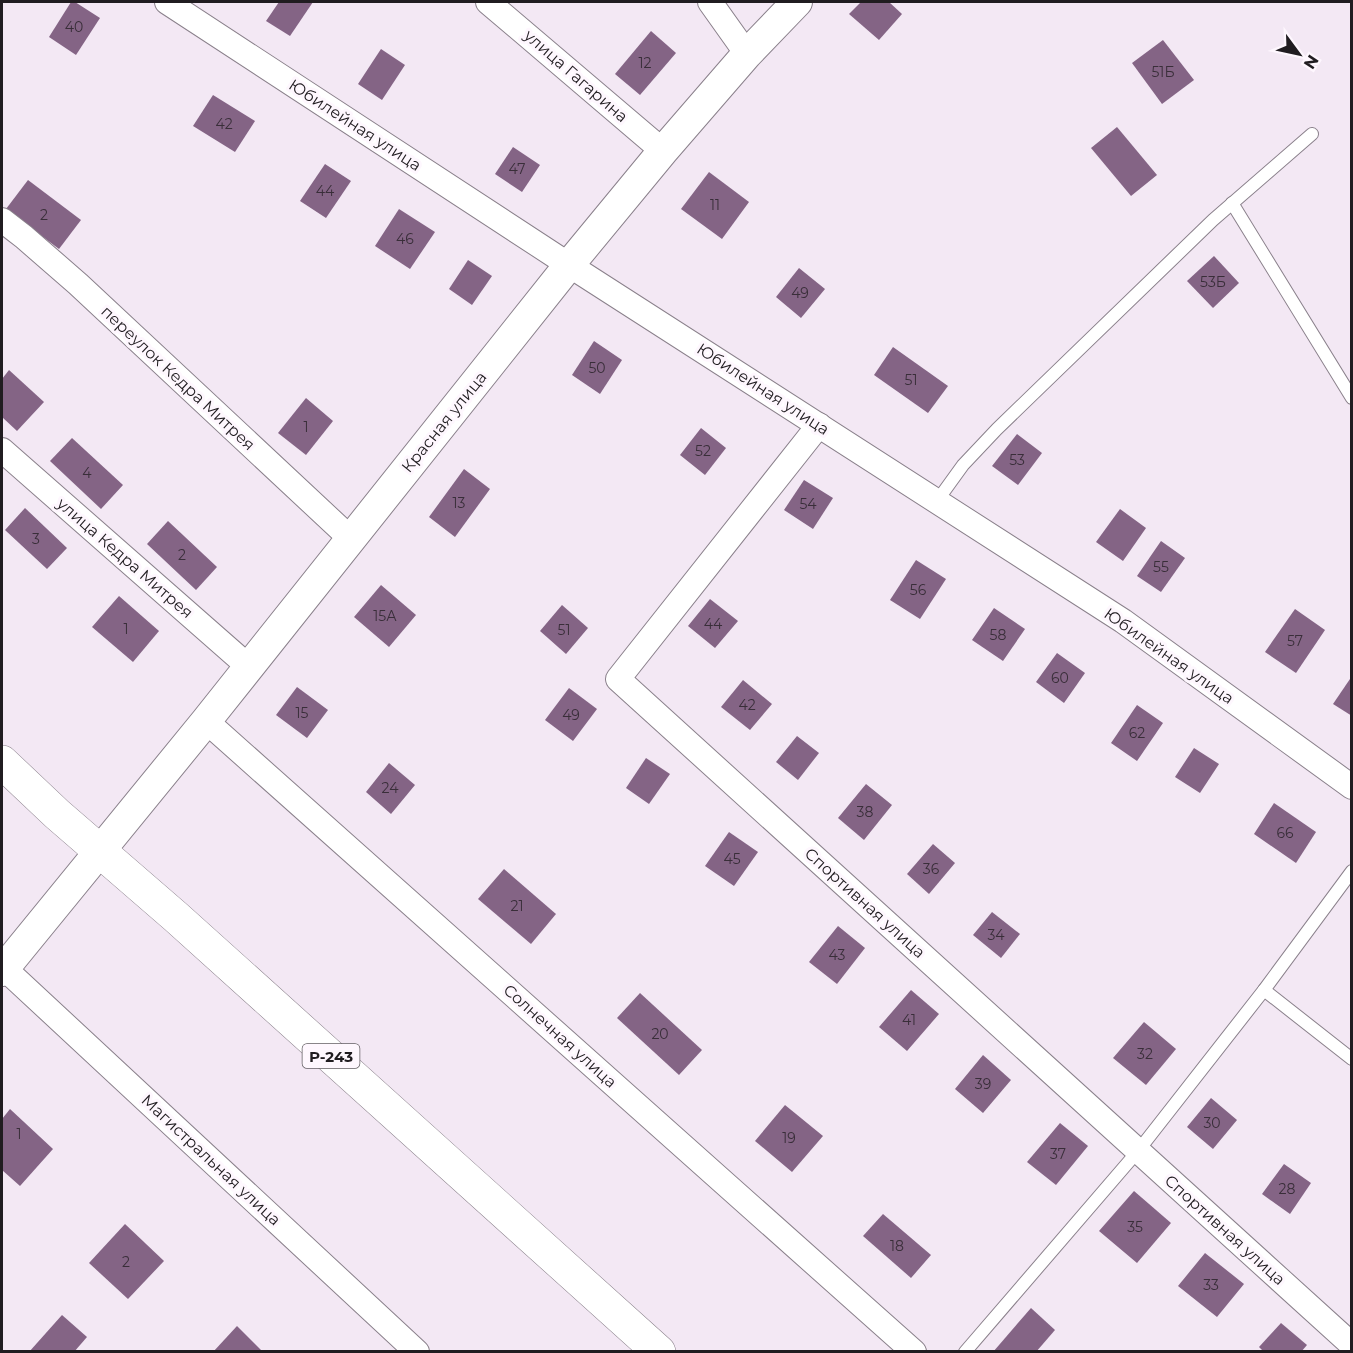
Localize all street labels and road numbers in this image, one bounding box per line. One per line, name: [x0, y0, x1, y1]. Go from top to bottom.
street label: улица Гагарина: [520, 25, 632, 126]
street label: Юбилейная улица: [285, 75, 425, 175]
street label: переулок Кедра Митрея: [97, 302, 259, 454]
street label: Юбилейная улица: [693, 339, 833, 439]
street label: Красная улица: [398, 368, 490, 476]
street label: улица Кедра Митрея: [52, 493, 197, 622]
street label: Юбилейная улица: [1100, 604, 1238, 708]
street label: Спортивная улица: [801, 844, 929, 962]
street label: Солнечная улица: [500, 980, 620, 1092]
road number: Р-243: [302, 1044, 360, 1068]
street label: Магистральная улица: [138, 1091, 284, 1229]
street label: Спортивная улица: [1161, 1171, 1289, 1289]

